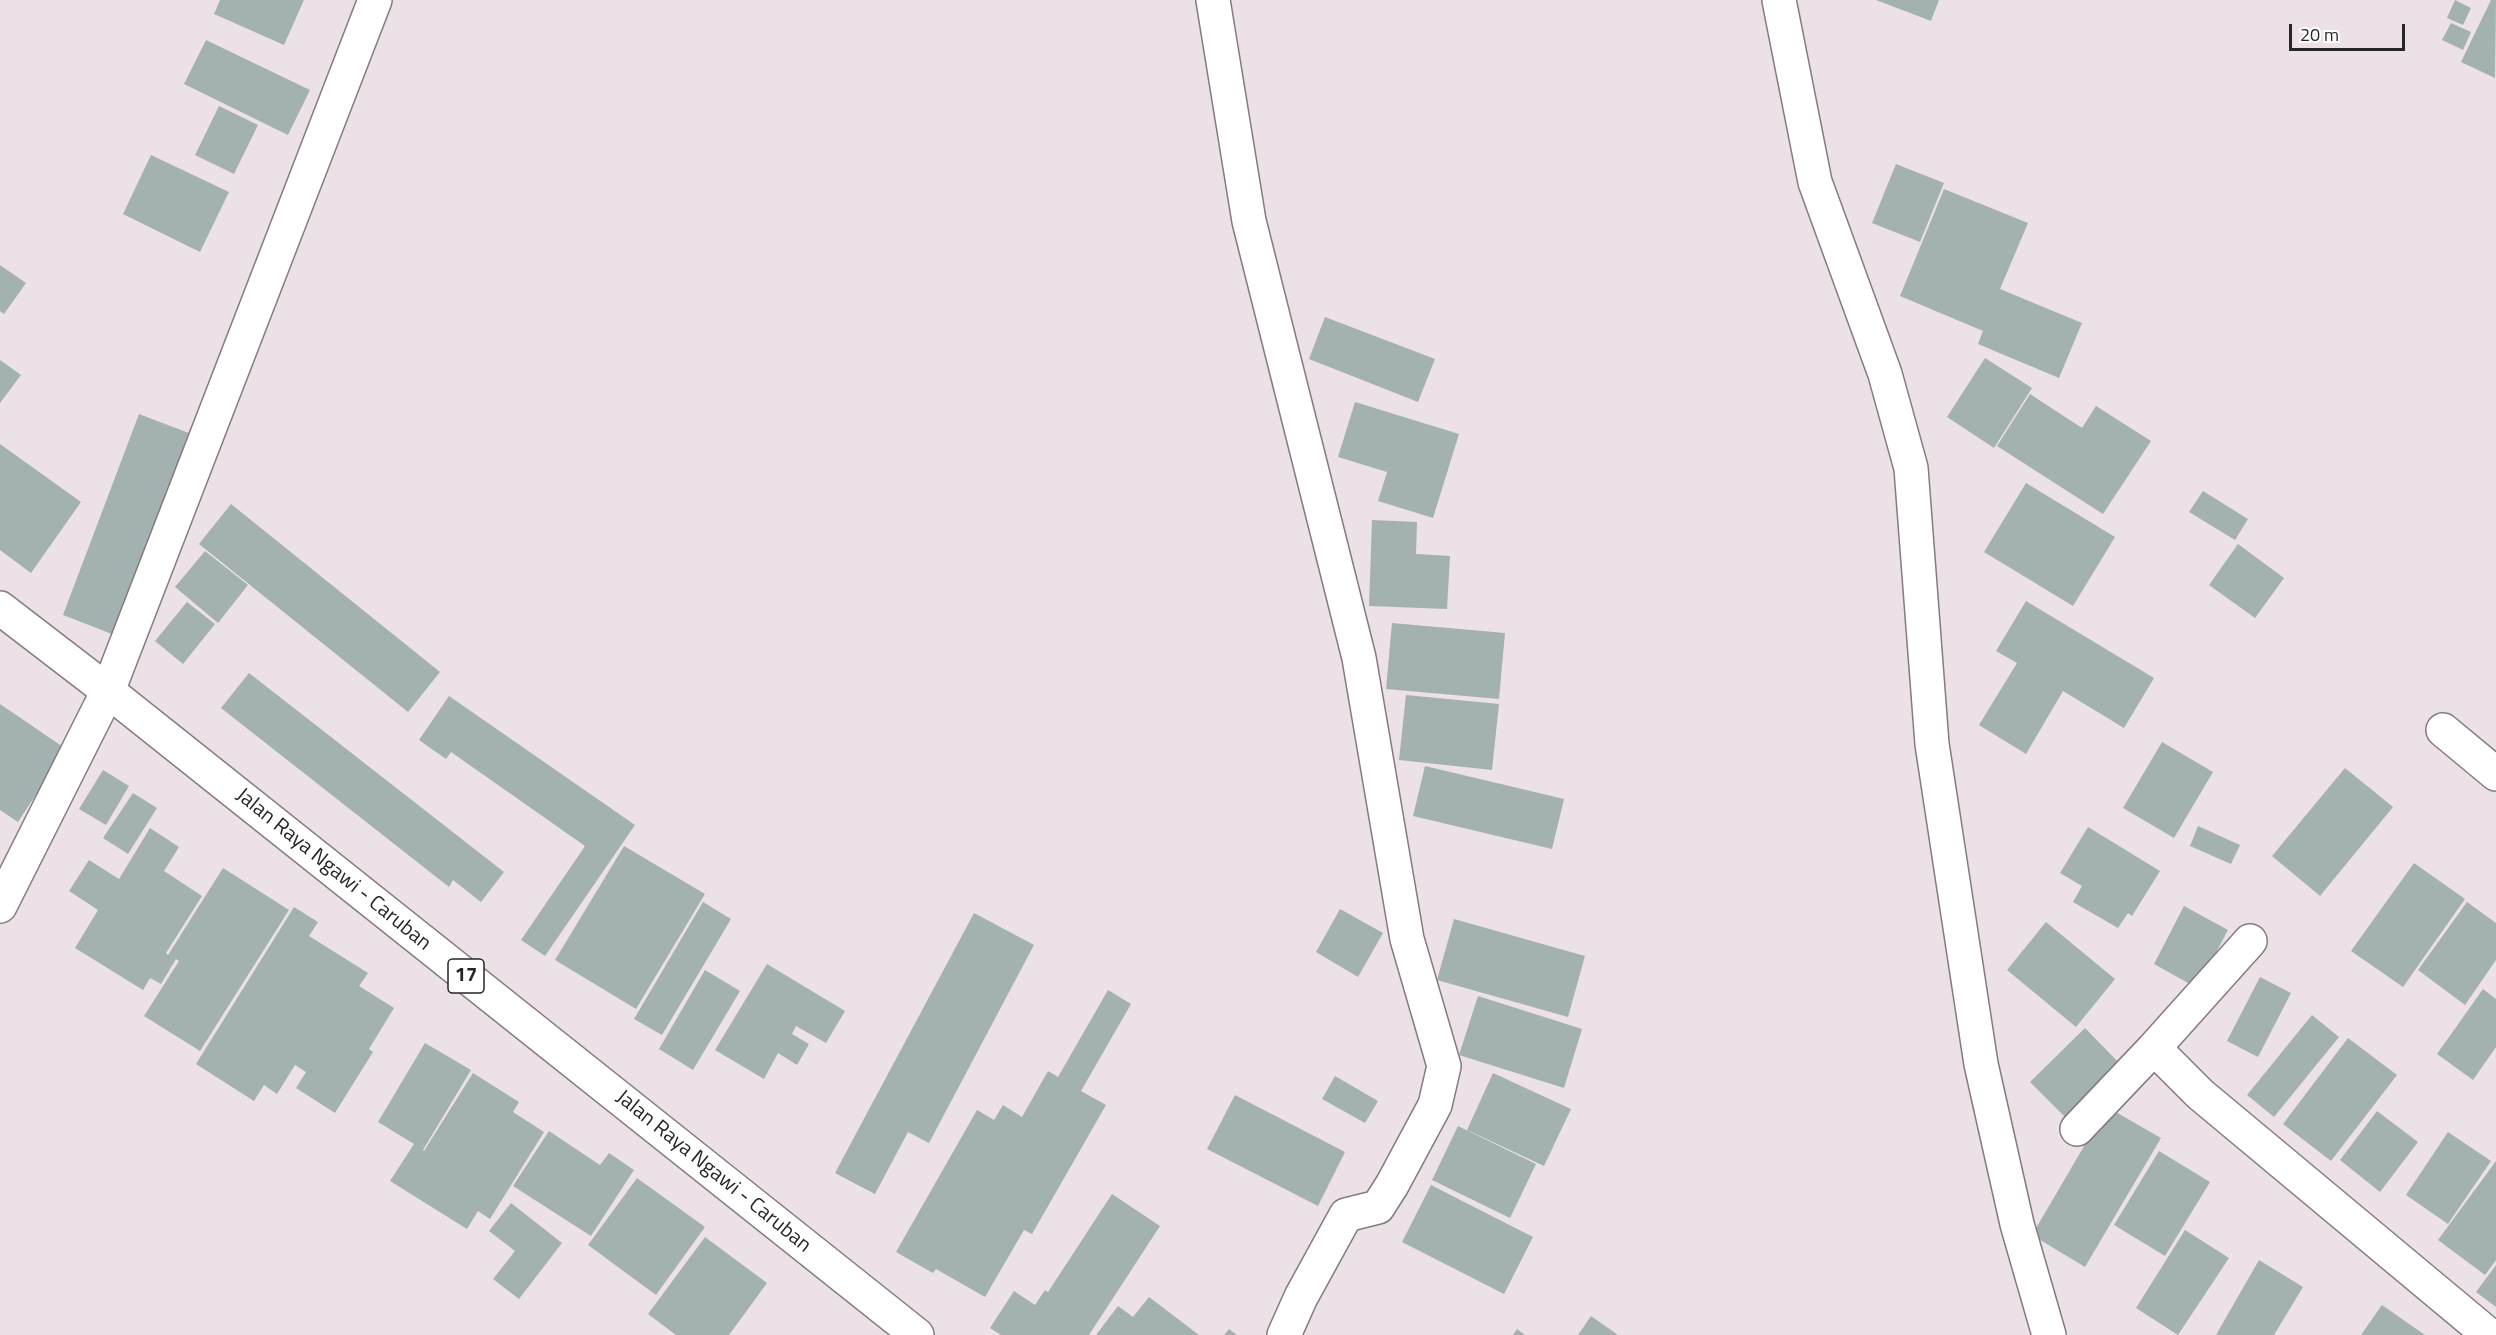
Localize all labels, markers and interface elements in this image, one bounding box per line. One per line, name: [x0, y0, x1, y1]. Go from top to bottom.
scale bar: [2292, 12, 2408, 50]
text: 20 m: [2300, 21, 2339, 48]
street label: Jalan Raya Ngawi - Caruban: [230, 783, 436, 957]
road number: 17: [448, 959, 484, 993]
street label: Jalan Raya Ngawi - Caruban: [610, 1085, 816, 1259]

